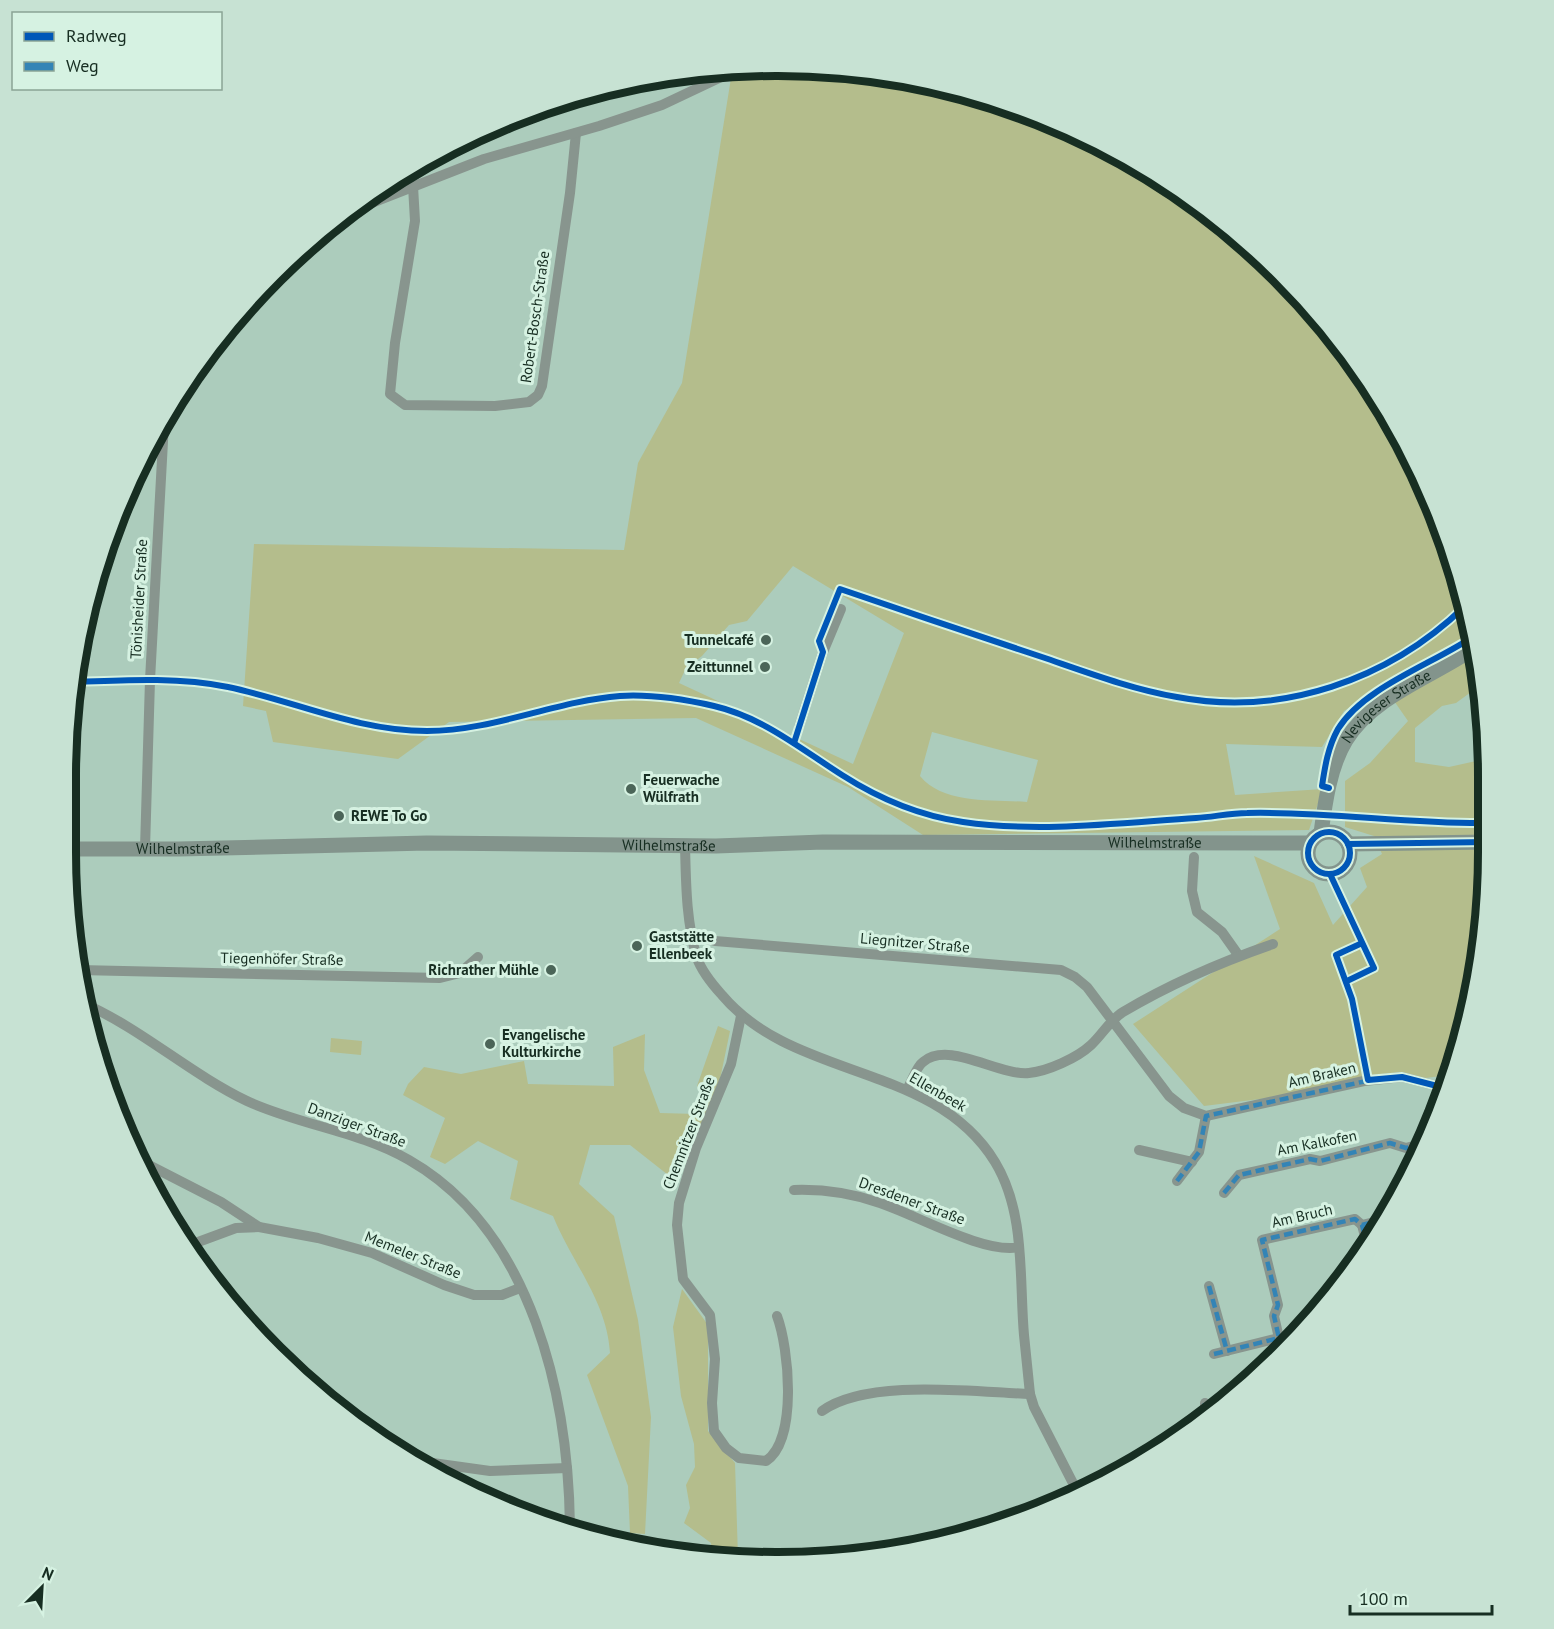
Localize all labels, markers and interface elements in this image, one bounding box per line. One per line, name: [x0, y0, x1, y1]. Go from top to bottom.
legend: [12, 12, 222, 90]
text: Radweg: [66, 24, 127, 47]
text: Weg: [66, 54, 99, 77]
street label: Robert-Bosch-Straße: [516, 250, 553, 384]
street label: Tönisheider Straße: [126, 538, 151, 659]
place label: Tunnelcafé: [684, 630, 754, 649]
marker: Tunnelcafé: [759, 633, 773, 647]
place label: Zeittunnel: [687, 657, 754, 676]
marker: Zeittunnel: [758, 660, 772, 674]
street label: Nevigeser Straße: [1337, 665, 1434, 746]
place label: Feuerwache Wülfrath: [643, 770, 720, 806]
marker: Feuerwache Wülfrath: [624, 782, 638, 796]
place label: REWE To Go: [351, 806, 427, 825]
marker: REWE To Go: [332, 809, 346, 823]
street label: Wilhelmstraße: [1108, 833, 1202, 852]
street label: Wilhelmstraße: [622, 835, 716, 855]
street label: Wilhelmstraße: [136, 838, 230, 858]
place label: Gaststätte Ellenbeek: [649, 927, 714, 963]
street label: Liegnitzer Straße: [859, 928, 971, 957]
marker: Gaststätte Ellenbeek: [630, 939, 644, 953]
street label: Tiegenhöfer Straße: [220, 948, 344, 969]
place label: Richrather Mühle: [428, 960, 539, 979]
marker: Richrather Mühle: [544, 963, 558, 977]
place label: Evangelische Kulturkirche: [502, 1025, 586, 1061]
marker: Evangelische Kulturkirche: [483, 1037, 497, 1051]
street label: Am Braken: [1286, 1057, 1358, 1092]
street label: Ellenbeek: [906, 1068, 971, 1116]
street label: Chemnitzer Straße: [658, 1074, 719, 1192]
street label: Danziger Straße: [305, 1098, 409, 1151]
street label: Am Kalkofen: [1275, 1125, 1358, 1160]
street label: Dresdener Straße: [857, 1173, 968, 1229]
street label: Am Bruch: [1270, 1199, 1334, 1232]
street label: Memeler Straße: [362, 1227, 464, 1283]
north arrow: [12, 1557, 72, 1617]
text: N: [39, 1562, 57, 1585]
scale bar: [1350, 1578, 1492, 1616]
text: 100 m: [1359, 1587, 1408, 1610]

